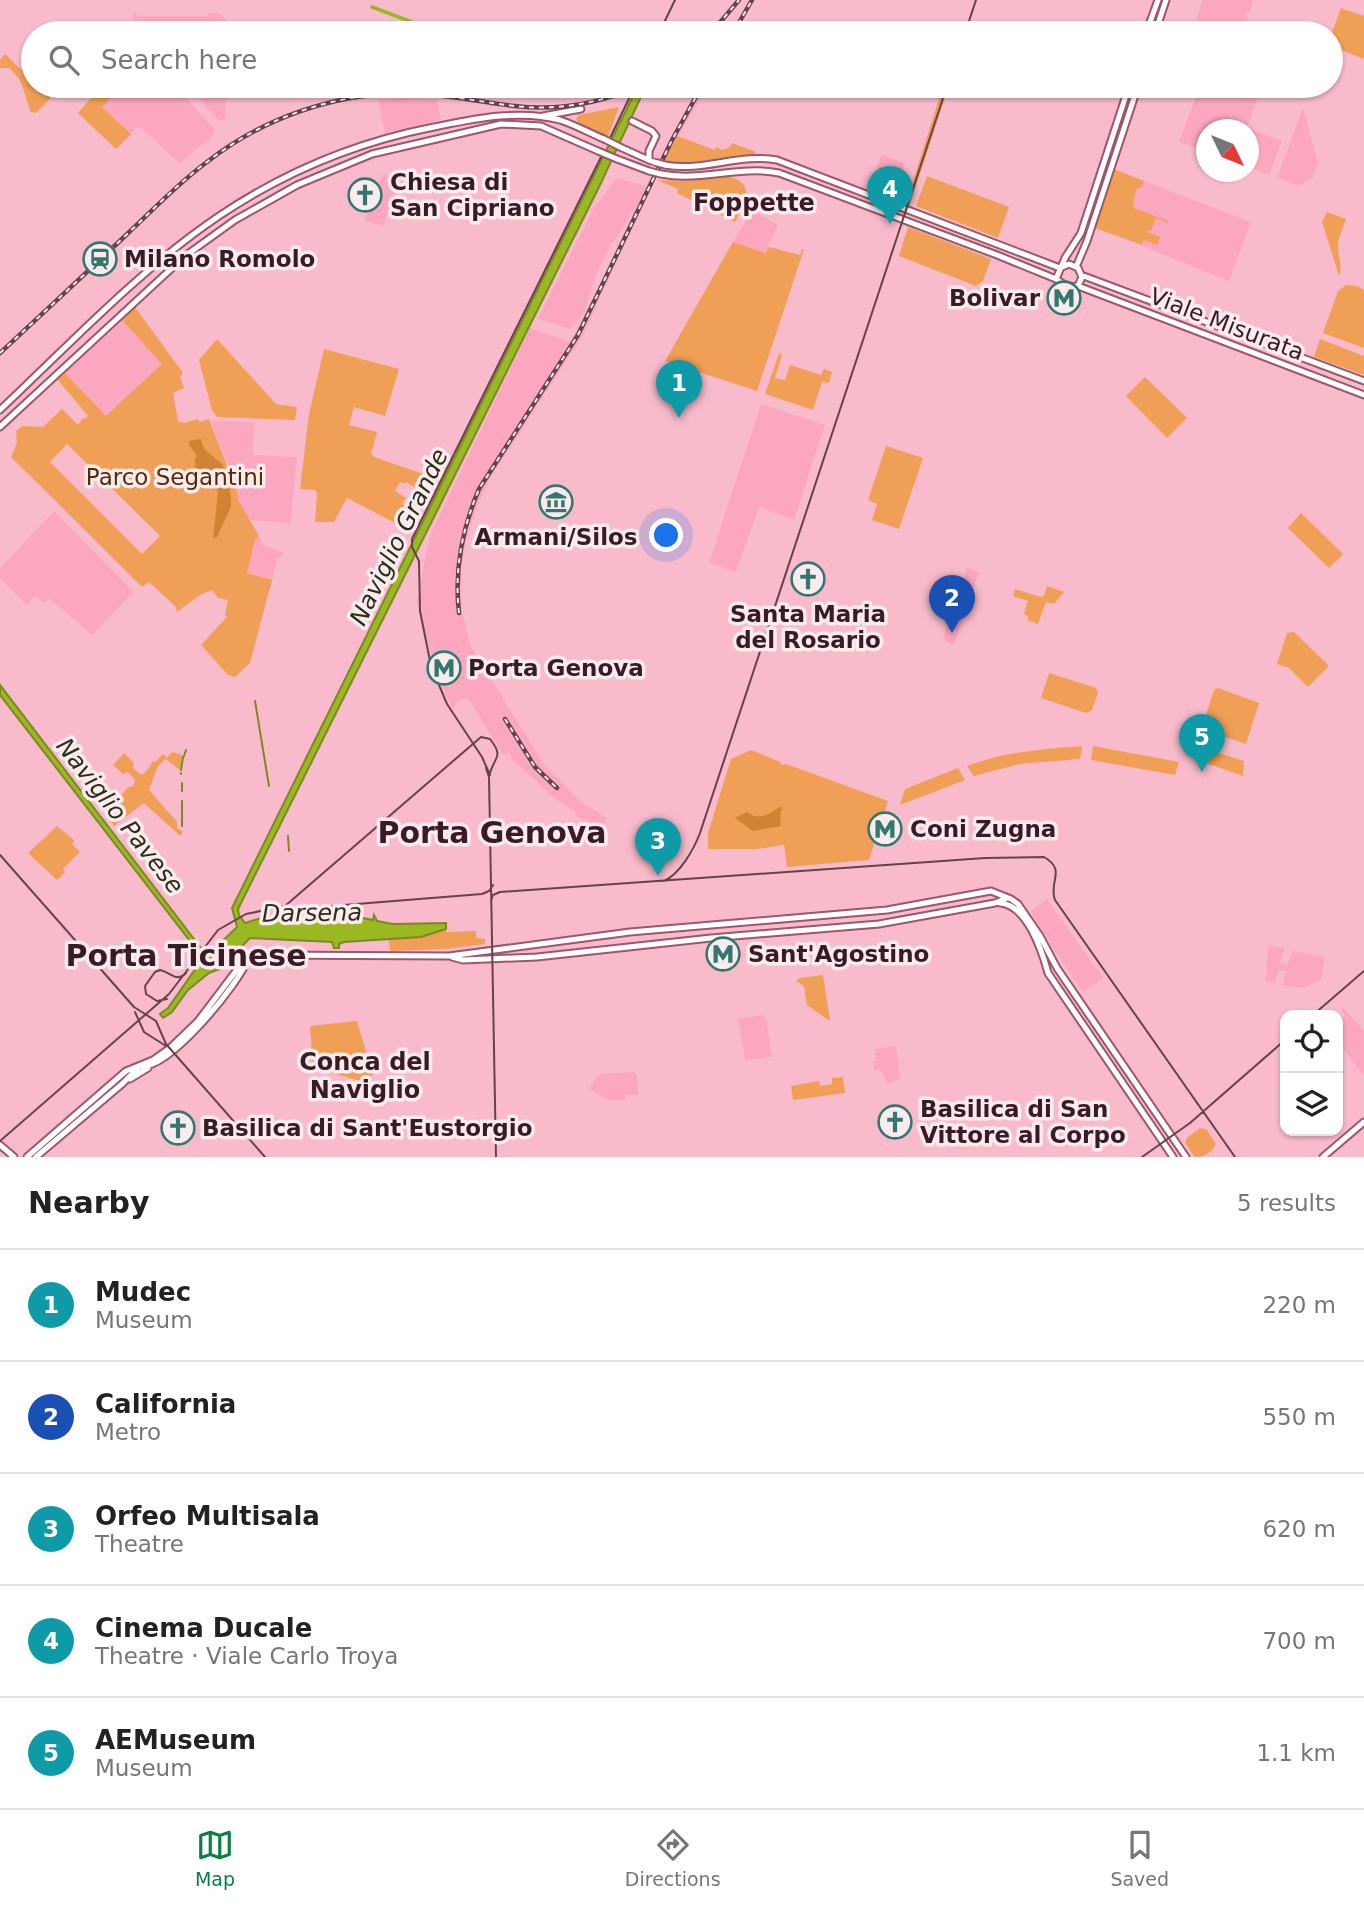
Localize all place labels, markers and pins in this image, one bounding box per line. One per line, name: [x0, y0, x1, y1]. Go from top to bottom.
pin: 4: [867, 166, 913, 224]
place label: Chiesa di San Cipriano: [390, 169, 555, 221]
church icon: Chiesa di San Cipriano: [346, 176, 384, 214]
station icon: Milano Romolo: [81, 240, 119, 278]
place label: Milano Romolo: [124, 246, 315, 272]
metro station icon: Bolivar: [1045, 279, 1083, 317]
place label: Bolivar: [949, 285, 1041, 311]
pin: 1: [656, 360, 702, 418]
museum icon: Armani/Silos: [537, 483, 575, 521]
place label: Armani/Silos: [474, 524, 638, 550]
church icon: Santa Maria del Rosario: [789, 560, 827, 598]
pin: 2: [929, 575, 975, 633]
place label: Santa Maria del Rosario: [730, 601, 886, 653]
metro station icon: Porta Genova: [425, 649, 463, 687]
place label: Porta Genova: [468, 655, 644, 681]
pin: 5: [1179, 714, 1225, 772]
metro station icon: Coni Zugna: [866, 810, 904, 848]
place label: Coni Zugna: [910, 816, 1056, 842]
pin: 3: [635, 818, 681, 876]
metro station icon: Sant'Agostino: [704, 935, 742, 973]
place label: Sant'Agostino: [748, 941, 929, 967]
place label: Basilica di San Vittore al Corpo: [920, 1096, 1126, 1148]
church icon: Basilica di San Vittore al Corpo: [876, 1103, 914, 1141]
church icon: Basilica di Sant'Eustorgio: [159, 1109, 197, 1147]
place label: Basilica di Sant'Eustorgio: [202, 1115, 532, 1141]

